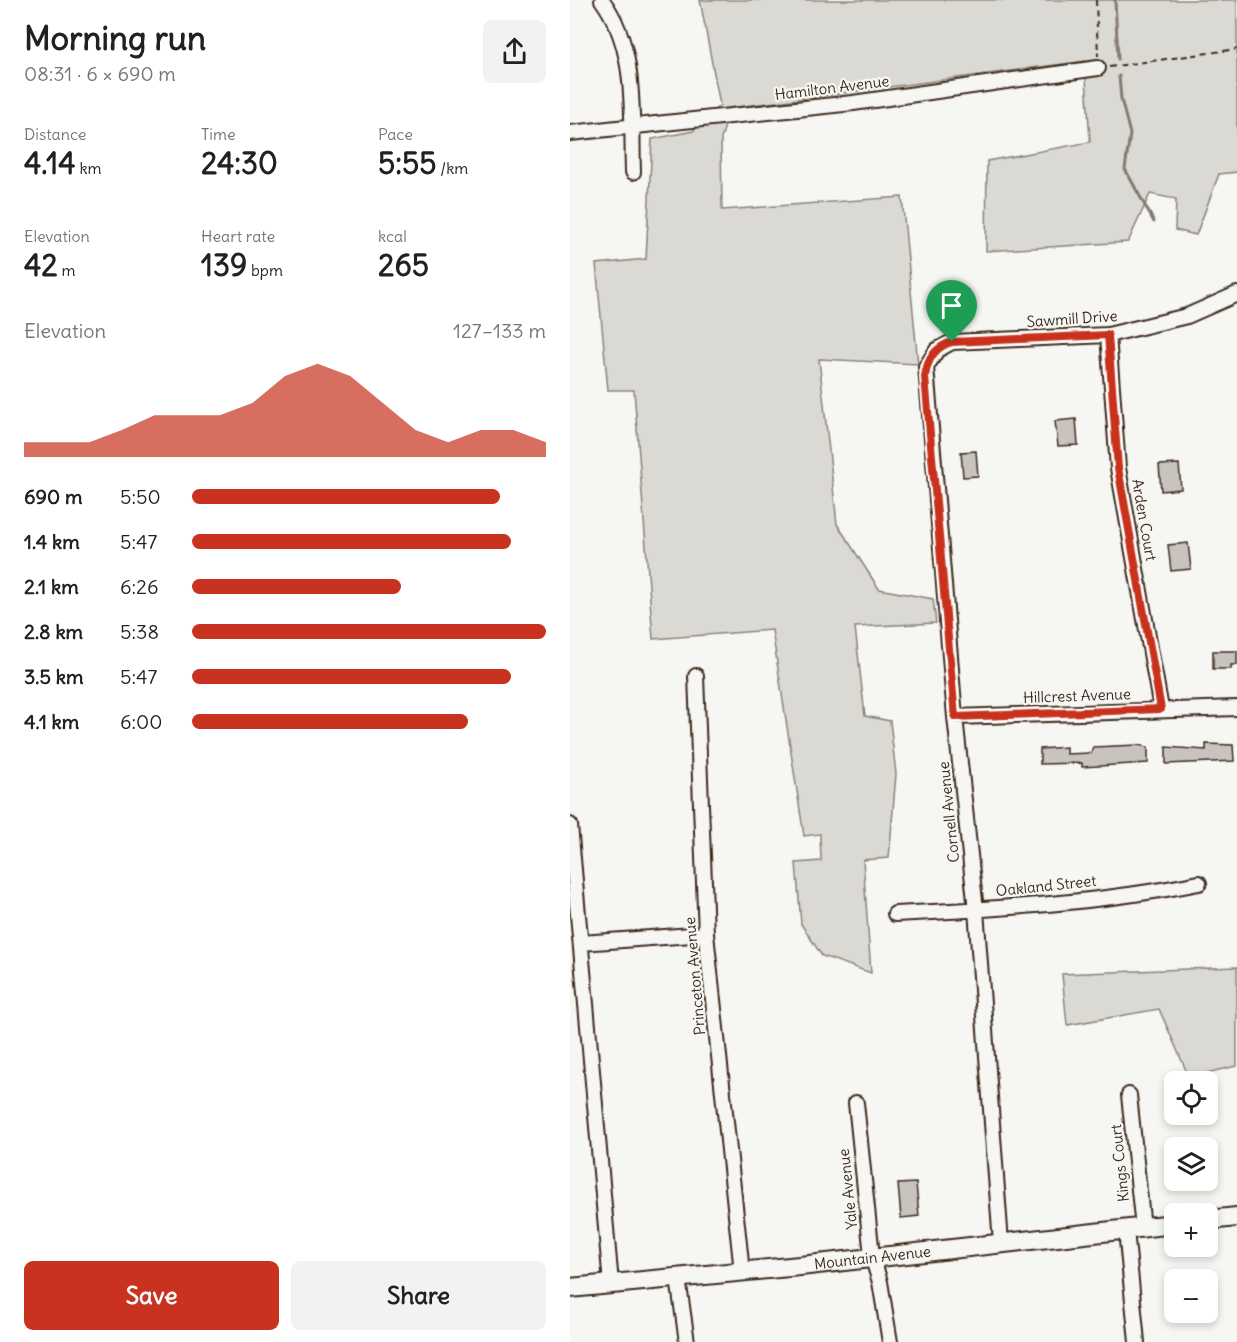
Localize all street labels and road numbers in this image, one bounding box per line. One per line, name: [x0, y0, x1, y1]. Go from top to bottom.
street label: Hamilton Avenue: [774, 71, 890, 104]
street label: Sawmill Drive: [1026, 306, 1118, 331]
street label: Arden Court: [1128, 478, 1161, 562]
street label: Hillcrest Avenue: [1023, 684, 1131, 707]
street label: Cornell Avenue: [934, 761, 963, 864]
street label: Oakland Street: [995, 871, 1097, 900]
street label: Princeton Avenue: [680, 916, 709, 1036]
street label: Kings Court: [1106, 1123, 1133, 1203]
street label: Yale Avenue: [834, 1148, 861, 1230]
street label: Mountain Avenue: [813, 1241, 932, 1273]

